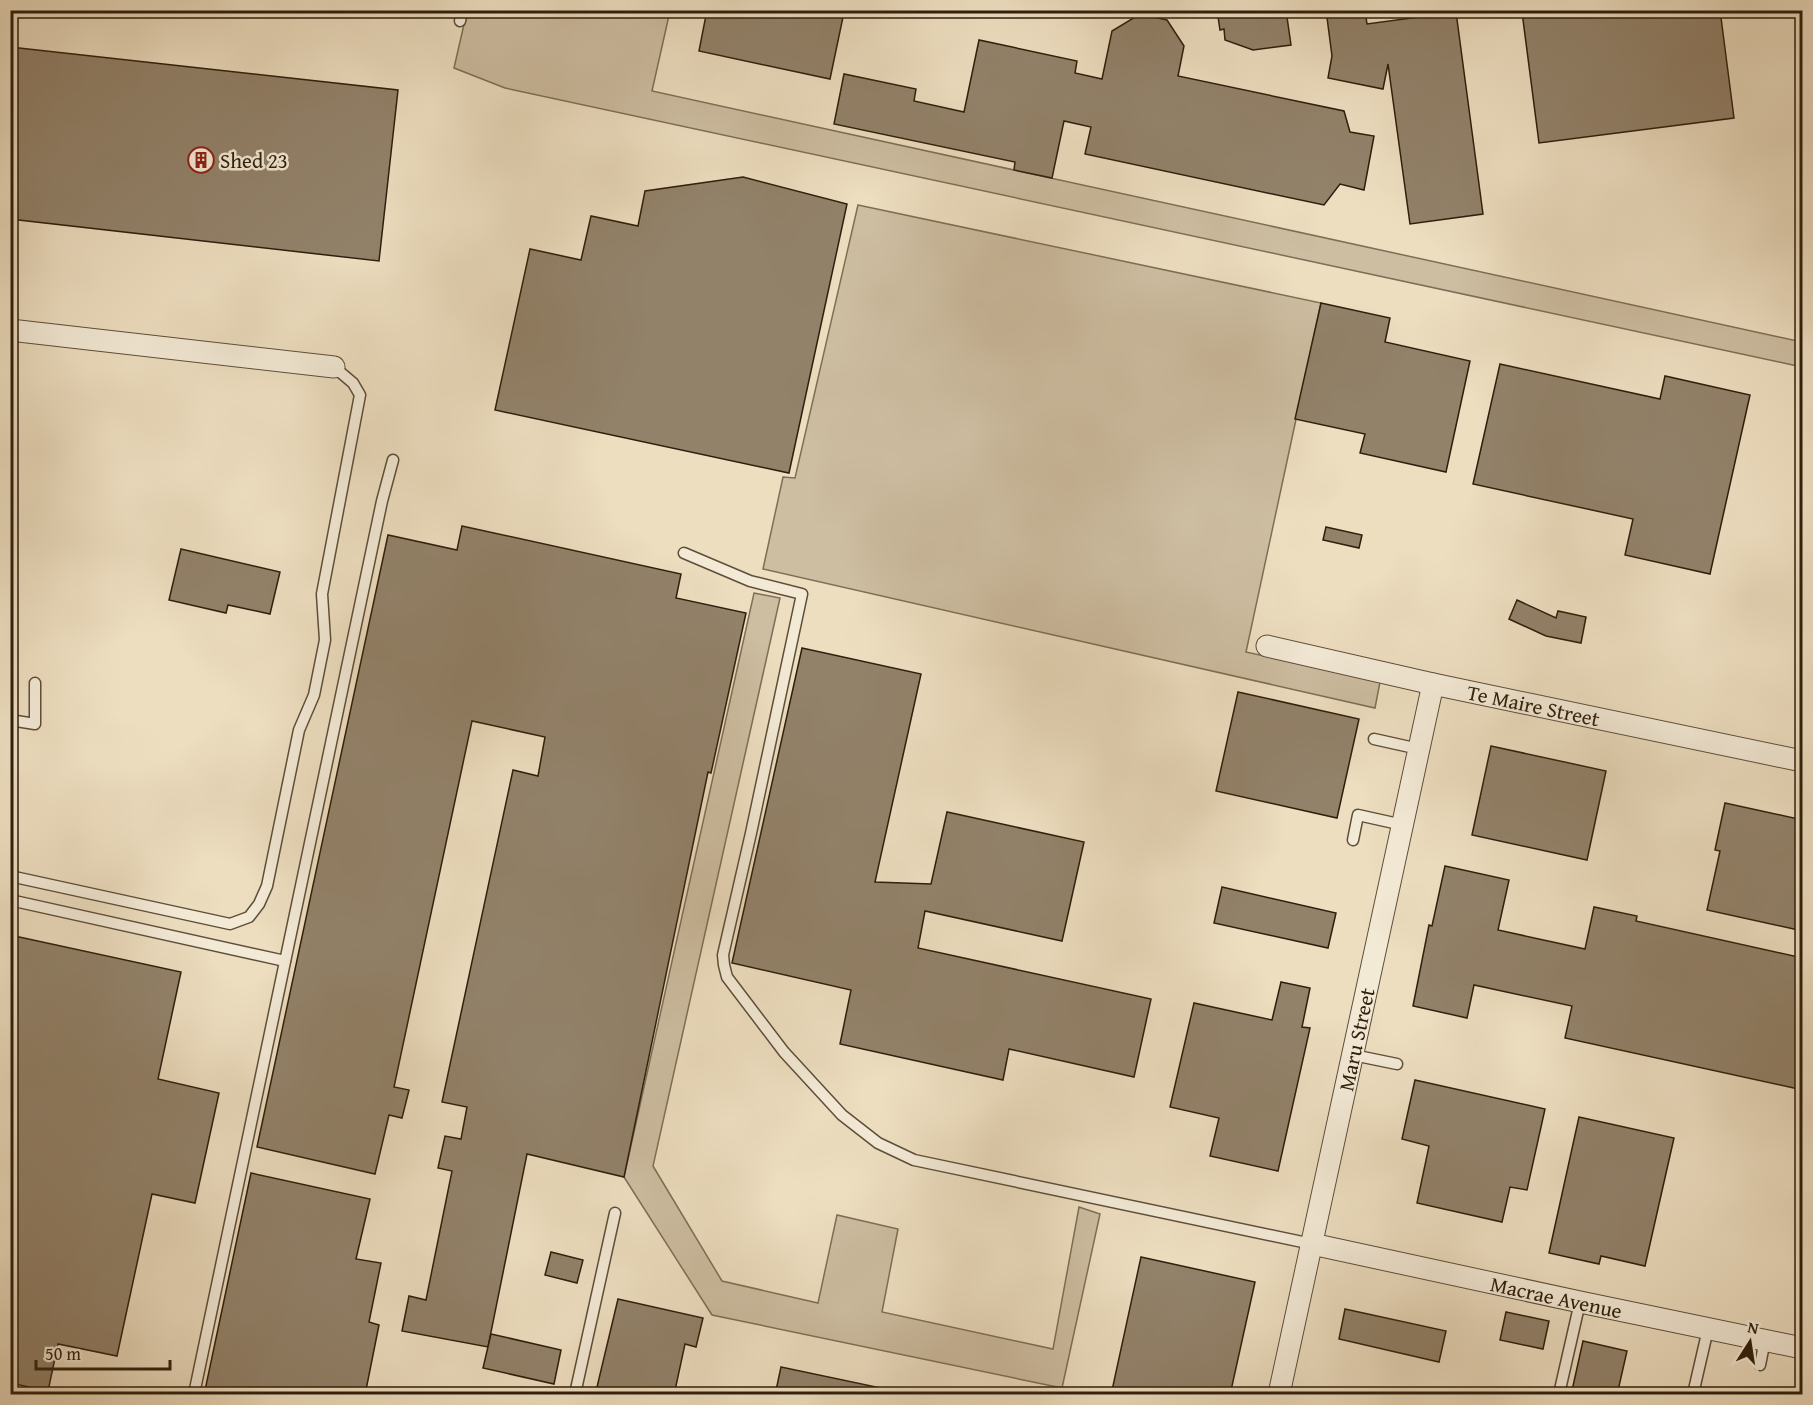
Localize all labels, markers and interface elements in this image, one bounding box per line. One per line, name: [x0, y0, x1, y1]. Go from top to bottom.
building icon: Shed 23: [186, 145, 216, 175]
place label: Shed 23: [220, 145, 288, 176]
street label: Te Maire Street: [1465, 676, 1603, 734]
street label: Maru Street: [1330, 984, 1382, 1094]
street label: Macrae Avenue: [1488, 1268, 1625, 1326]
north arrow: [1720, 1312, 1780, 1372]
text: N: [1745, 1314, 1761, 1340]
scale bar: [36, 1333, 170, 1371]
text: 50 m: [45, 1340, 81, 1367]

